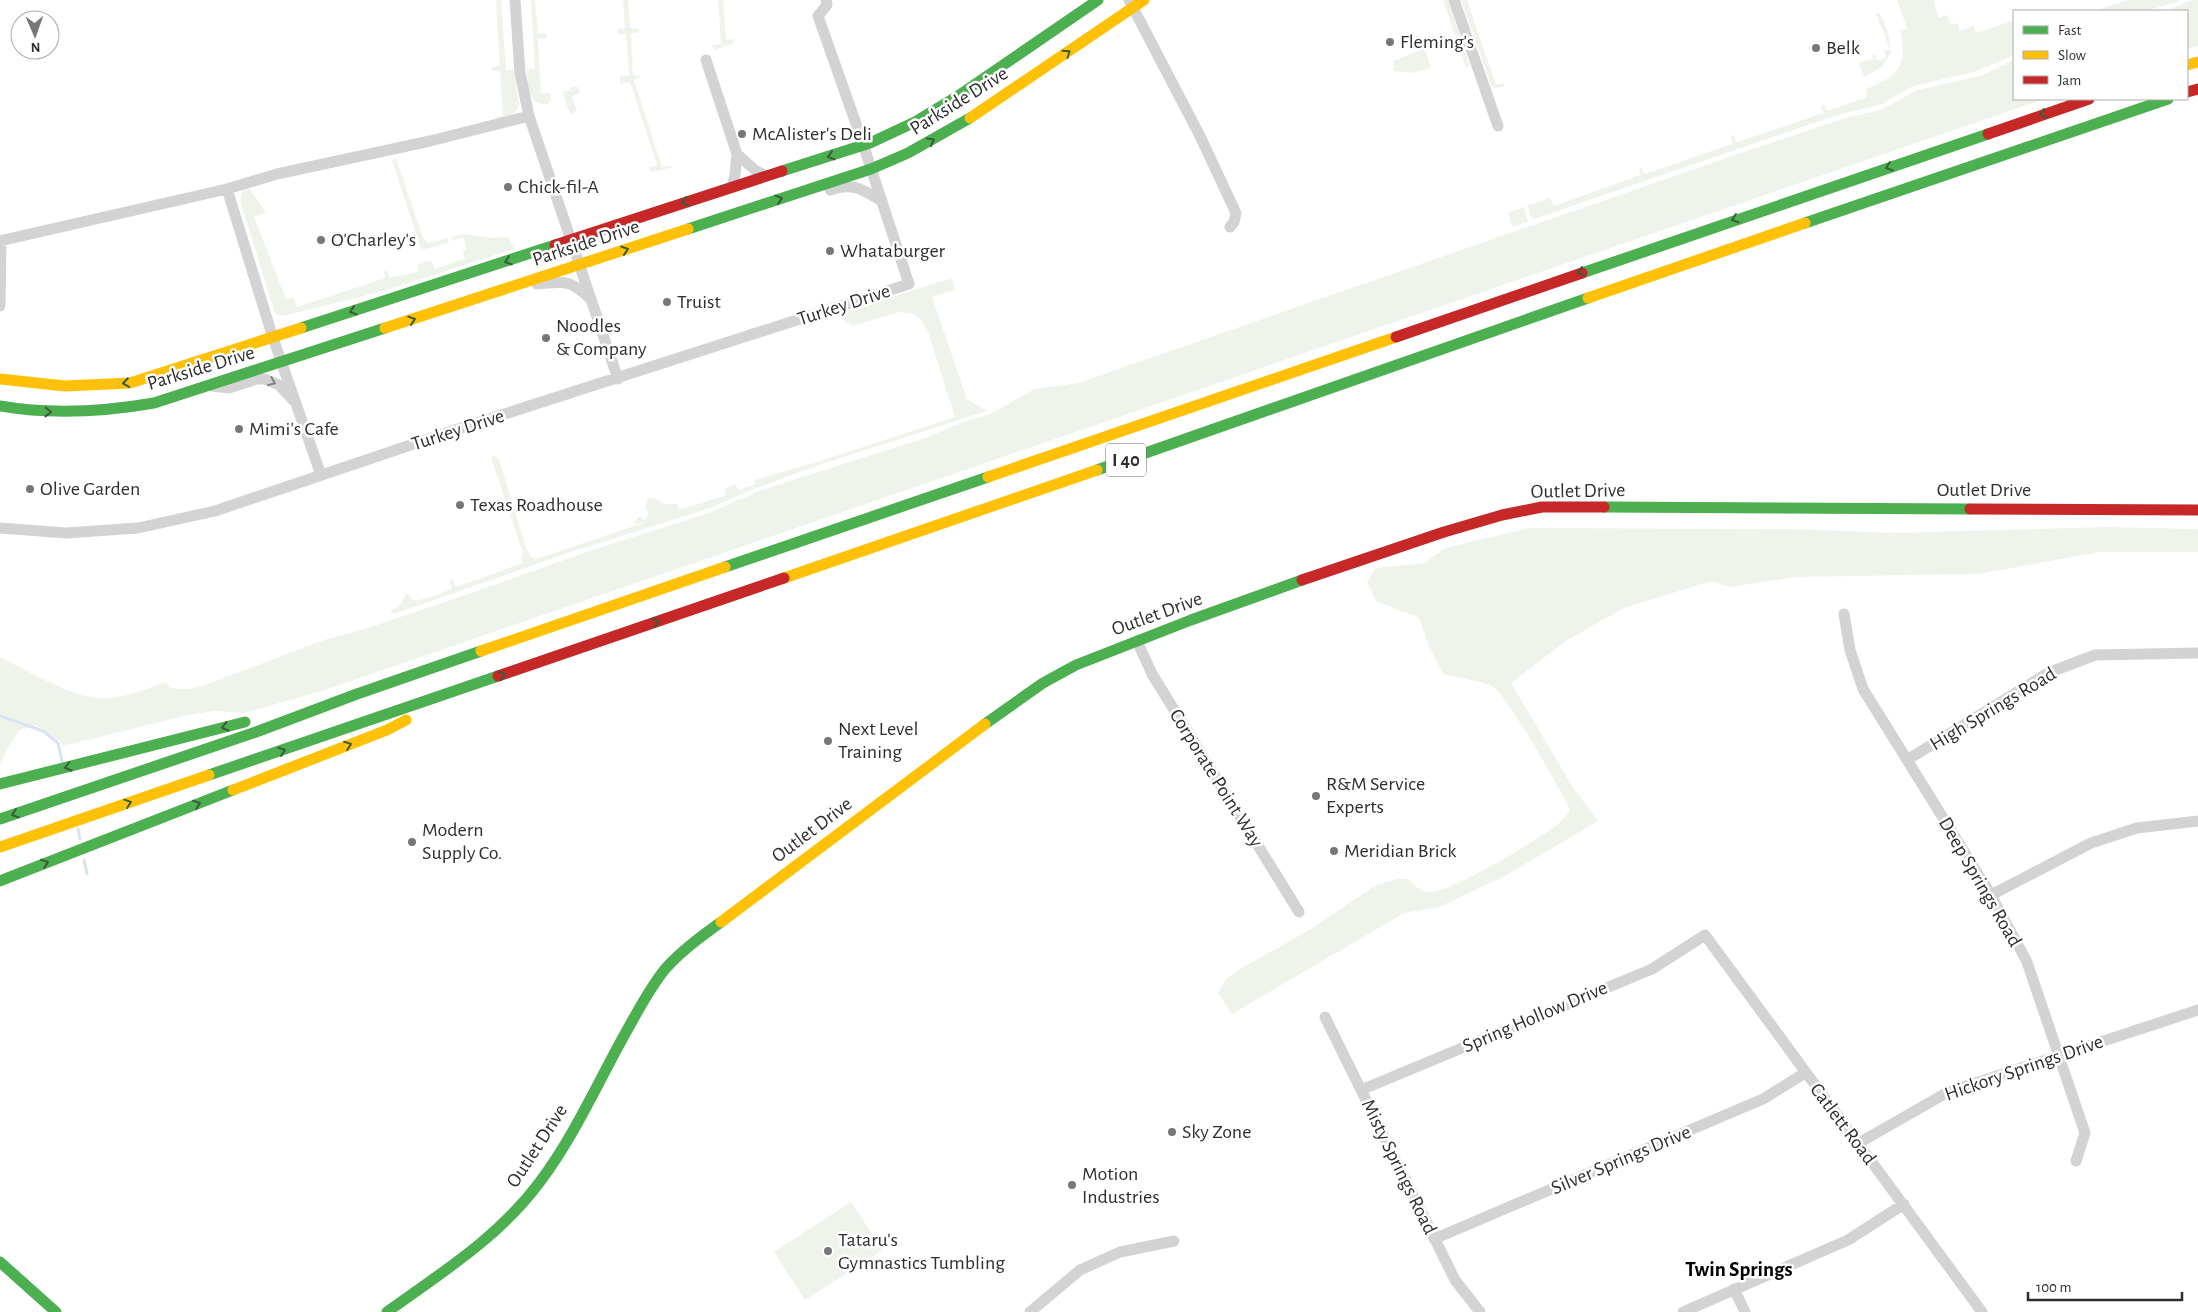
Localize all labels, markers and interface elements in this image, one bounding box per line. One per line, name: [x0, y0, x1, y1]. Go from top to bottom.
north arrow: [10, 10, 60, 60]
legend: [2013, 10, 2188, 100]
text: Fast: [2058, 23, 2082, 38]
place label: Fleming's: [1400, 32, 1474, 52]
marker: Fleming's: [1384, 36, 1396, 48]
place label: Belk: [1826, 38, 1860, 58]
text: N: [30, 40, 41, 54]
marker: Belk: [1810, 42, 1822, 54]
text: Slow: [2058, 48, 2086, 63]
one-way arrow: [1061, 50, 1071, 59]
street label: Parkside Drive: [907, 63, 1011, 139]
text: Jam: [2058, 73, 2081, 88]
one-way arrow: [2039, 109, 2047, 119]
place label: McAlister's Deli: [752, 124, 872, 144]
marker: McAlister's Deli: [736, 128, 748, 140]
one-way arrow: [926, 138, 935, 148]
one-way arrow: [827, 150, 835, 160]
one-way arrow: [1885, 161, 1893, 171]
place label: Chick-fil-A: [518, 177, 599, 197]
marker: Chick-fil-A: [502, 181, 514, 193]
one-way arrow: [775, 194, 783, 204]
one-way arrow: [682, 197, 690, 207]
one-way arrow: [1731, 213, 1740, 223]
street label: Parkside Drive: [530, 216, 642, 270]
place label: O'Charley's: [331, 230, 416, 250]
marker: O'Charley's: [315, 234, 327, 246]
place label: Whataburger: [840, 241, 946, 261]
marker: Whataburger: [824, 245, 836, 257]
one-way arrow: [621, 246, 629, 256]
one-way arrow: [504, 255, 512, 265]
one-way arrow: [1578, 266, 1586, 276]
street label: Turkey Drive: [795, 281, 893, 329]
place label: Truist: [677, 292, 721, 312]
marker: Truist: [661, 296, 673, 308]
one-way arrow: [350, 306, 358, 316]
one-way arrow: [407, 315, 415, 325]
place label: Noodles & Company: [556, 316, 647, 359]
marker: Noodles & Company: [540, 332, 552, 344]
street label: Parkside Drive: [145, 342, 257, 394]
one-way arrow: [267, 376, 276, 386]
one-way arrow: [122, 377, 130, 388]
street label: Turkey Drive: [409, 406, 507, 454]
one-way arrow: [44, 407, 52, 417]
place label: Mimi's Cafe: [249, 419, 339, 439]
marker: Mimi's Cafe: [233, 423, 245, 435]
road number: I 40: [1106, 444, 1146, 476]
place label: Olive Garden: [40, 479, 140, 499]
street label: Outlet Drive: [1530, 480, 1626, 502]
street label: Outlet Drive: [1937, 480, 2031, 500]
marker: Olive Garden: [24, 483, 36, 495]
place label: Texas Roadhouse: [470, 495, 603, 515]
marker: Texas Roadhouse: [454, 499, 466, 511]
street label: Outlet Drive: [1109, 588, 1205, 640]
one-way arrow: [651, 618, 660, 628]
street label: High Springs Road: [1926, 664, 2060, 754]
one-way arrow: [497, 670, 506, 680]
street label: Corporate Point Way: [1166, 705, 1267, 851]
place label: Next Level Training: [838, 719, 918, 762]
one-way arrow: [221, 721, 230, 732]
marker: Next Level Training: [822, 735, 834, 747]
one-way arrow: [343, 741, 352, 751]
one-way arrow: [278, 746, 286, 756]
one-way arrow: [63, 761, 72, 772]
place label: R&M Service Experts: [1326, 774, 1425, 817]
marker: R&M Service Experts: [1310, 790, 1322, 802]
street label: Outlet Drive: [768, 794, 856, 866]
one-way arrow: [124, 798, 132, 808]
one-way arrow: [192, 800, 201, 810]
one-way arrow: [11, 808, 20, 818]
street label: Deep Springs Road: [1935, 814, 2025, 950]
place label: Modern Supply Co.: [422, 820, 502, 863]
marker: Modern Supply Co.: [406, 836, 418, 848]
place label: Meridian Brick: [1344, 841, 1456, 861]
marker: Meridian Brick: [1328, 845, 1340, 857]
one-way arrow: [40, 859, 49, 869]
street label: Spring Hollow Drive: [1460, 978, 1610, 1056]
street label: Hickory Springs Drive: [1942, 1031, 2106, 1105]
street label: Catlett Road: [1806, 1080, 1880, 1168]
street label: Misty Springs Road: [1358, 1096, 1440, 1238]
street label: Outlet Drive: [503, 1101, 571, 1191]
place label: Sky Zone: [1182, 1122, 1251, 1142]
street label: Silver Springs Drive: [1548, 1122, 1694, 1198]
marker: Sky Zone: [1166, 1126, 1178, 1138]
place label: Motion Industries: [1082, 1164, 1160, 1207]
marker: Motion Industries: [1066, 1179, 1078, 1191]
place label: Tataru's Gymnastics Tumbling: [838, 1230, 1005, 1273]
marker: Tataru's Gymnastics Tumbling: [822, 1245, 834, 1257]
district label: Twin Springs: [1685, 1259, 1793, 1280]
scale bar: [2028, 1270, 2182, 1302]
text: 100 m: [2036, 1280, 2071, 1295]

